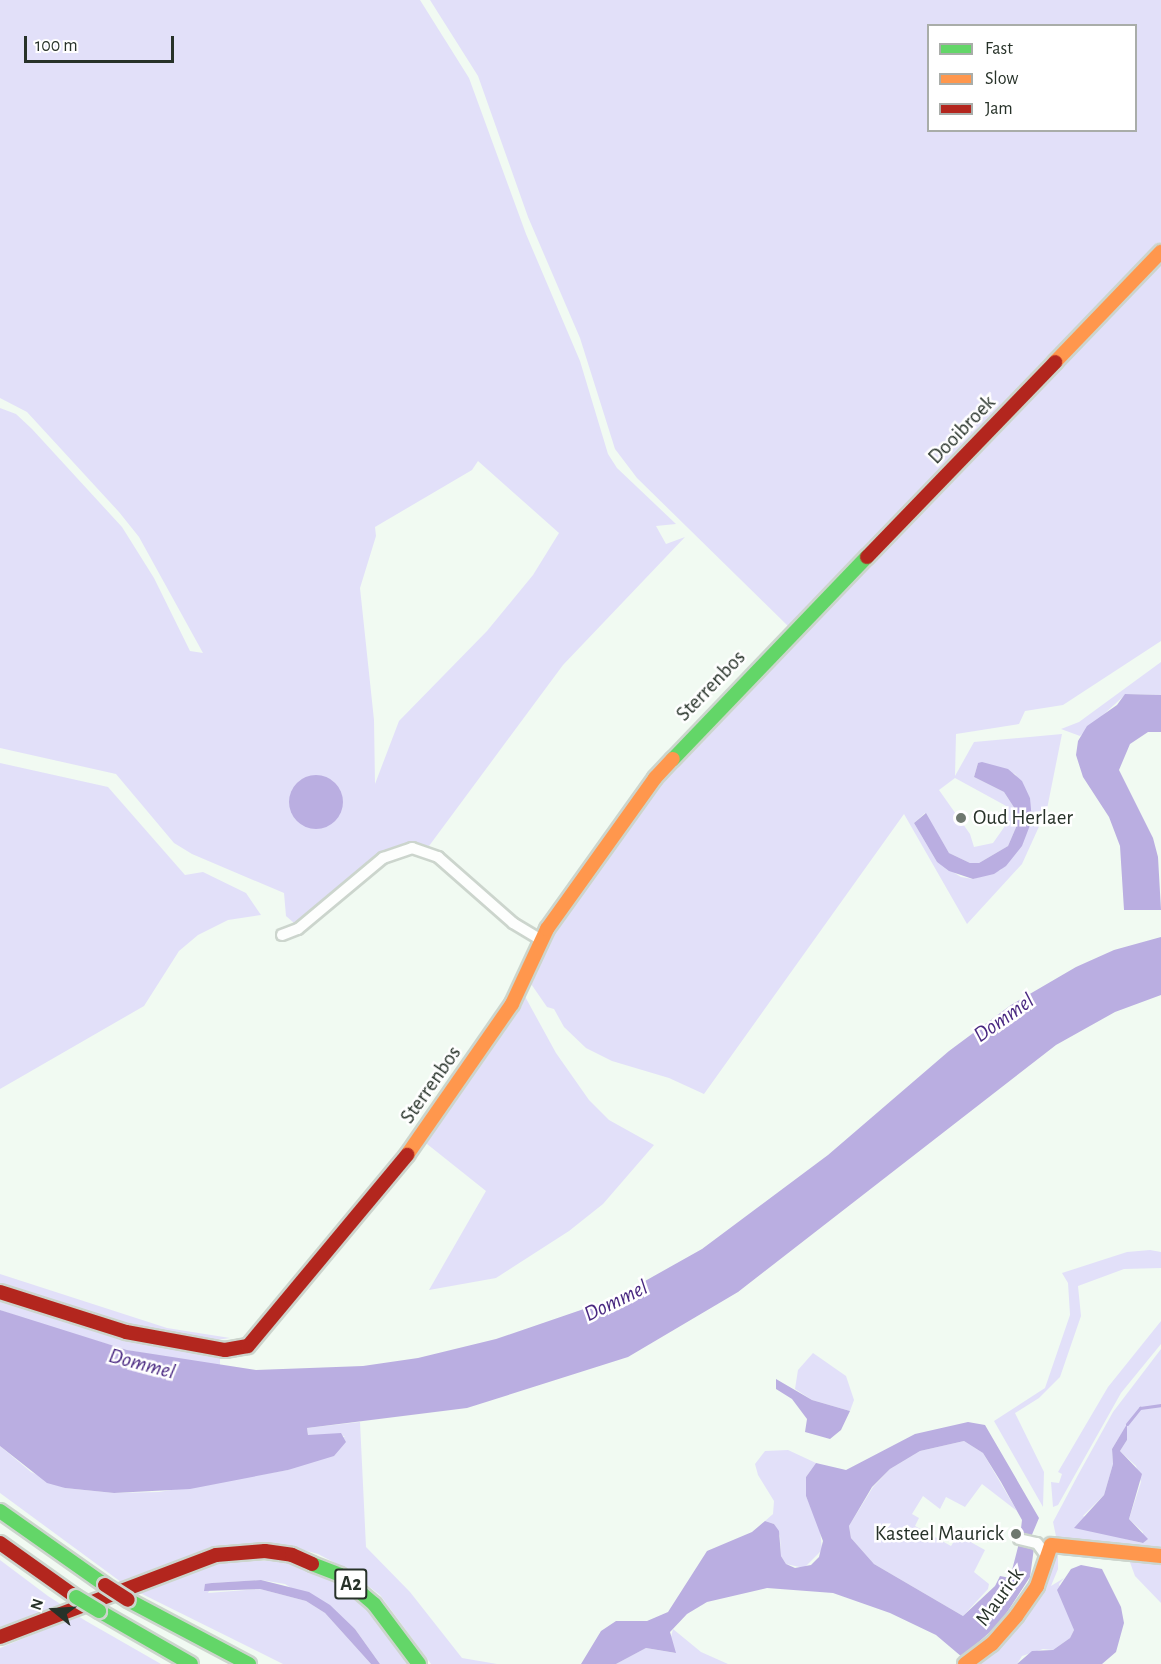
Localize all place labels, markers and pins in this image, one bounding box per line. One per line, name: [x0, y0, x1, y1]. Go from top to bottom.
place label: Oud Herlaer: [973, 805, 1073, 831]
marker: Oud Herlaer: [954, 811, 968, 825]
place label: Kasteel Maurick: [875, 1521, 1004, 1547]
marker: Kasteel Maurick: [1009, 1527, 1023, 1541]

